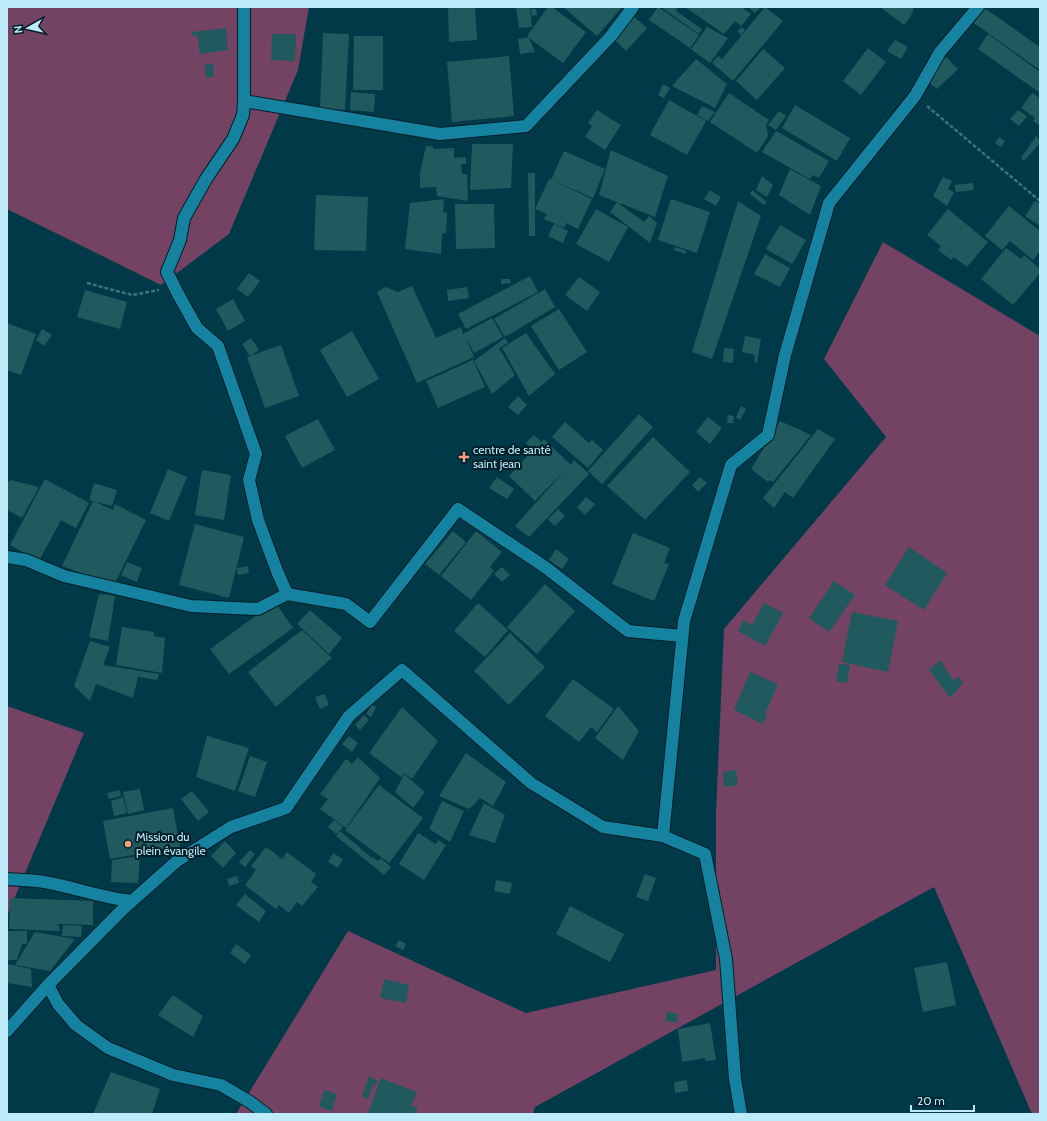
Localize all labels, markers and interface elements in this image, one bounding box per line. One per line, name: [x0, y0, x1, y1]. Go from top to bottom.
north arrow: [8, 8, 48, 48]
text: N: [11, 25, 26, 34]
place label: centre de santé saint jean: [473, 442, 551, 471]
marker: centre de santé saint jean: [458, 451, 470, 463]
place label: Mission du plein évangile: [136, 829, 206, 858]
marker: Mission du plein évangile: [123, 839, 133, 849]
scale bar: [911, 1087, 974, 1113]
text: 20 m: [917, 1093, 945, 1108]

